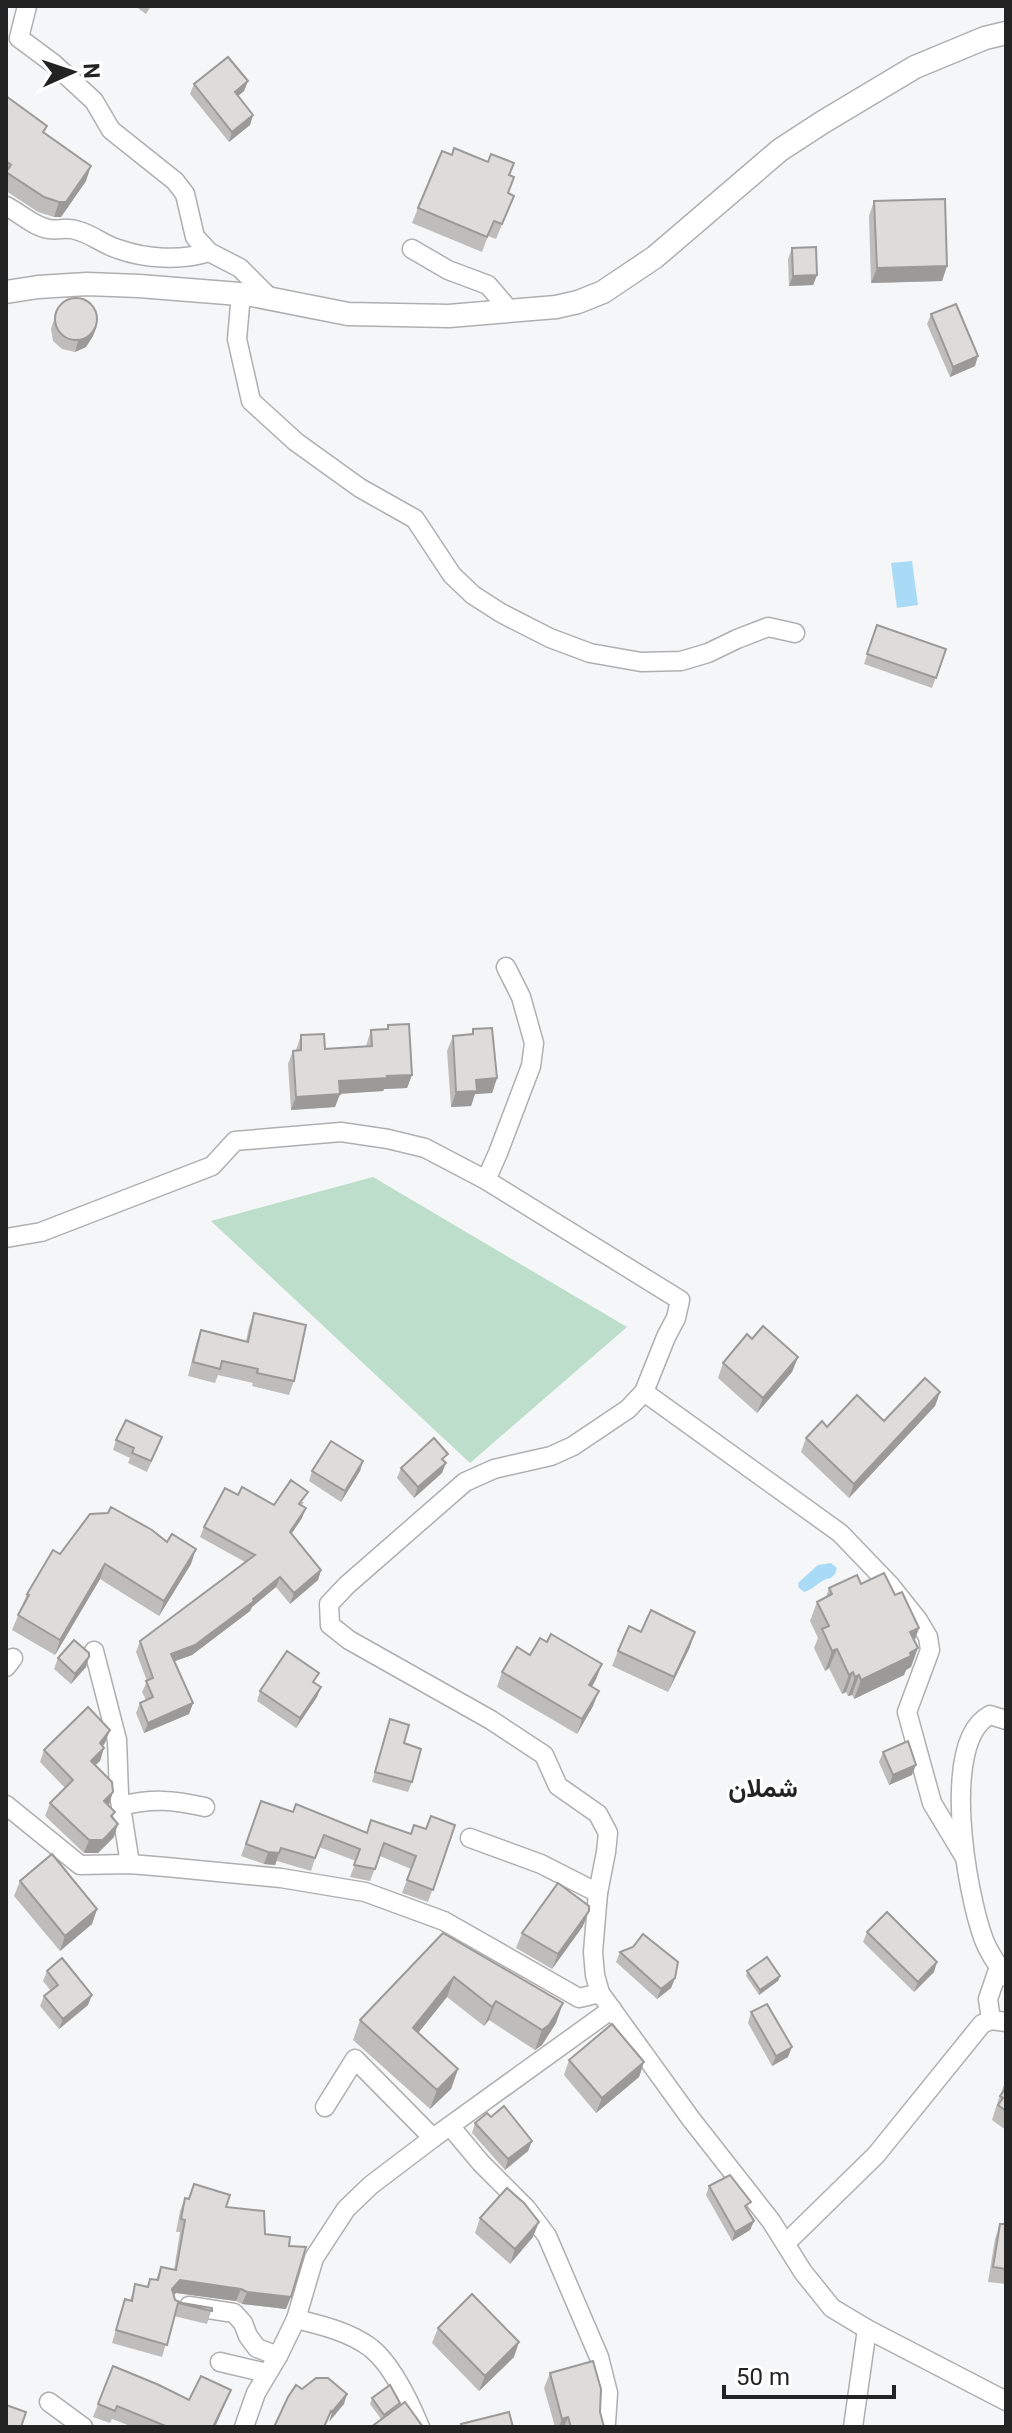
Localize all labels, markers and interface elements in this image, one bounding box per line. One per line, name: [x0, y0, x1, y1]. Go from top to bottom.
north arrow: [32, 32, 112, 112]
text: N: [79, 63, 104, 79]
district label: شملان: [728, 1773, 798, 1803]
scale bar: [724, 2349, 894, 2399]
text: 50 m: [736, 2363, 790, 2391]

